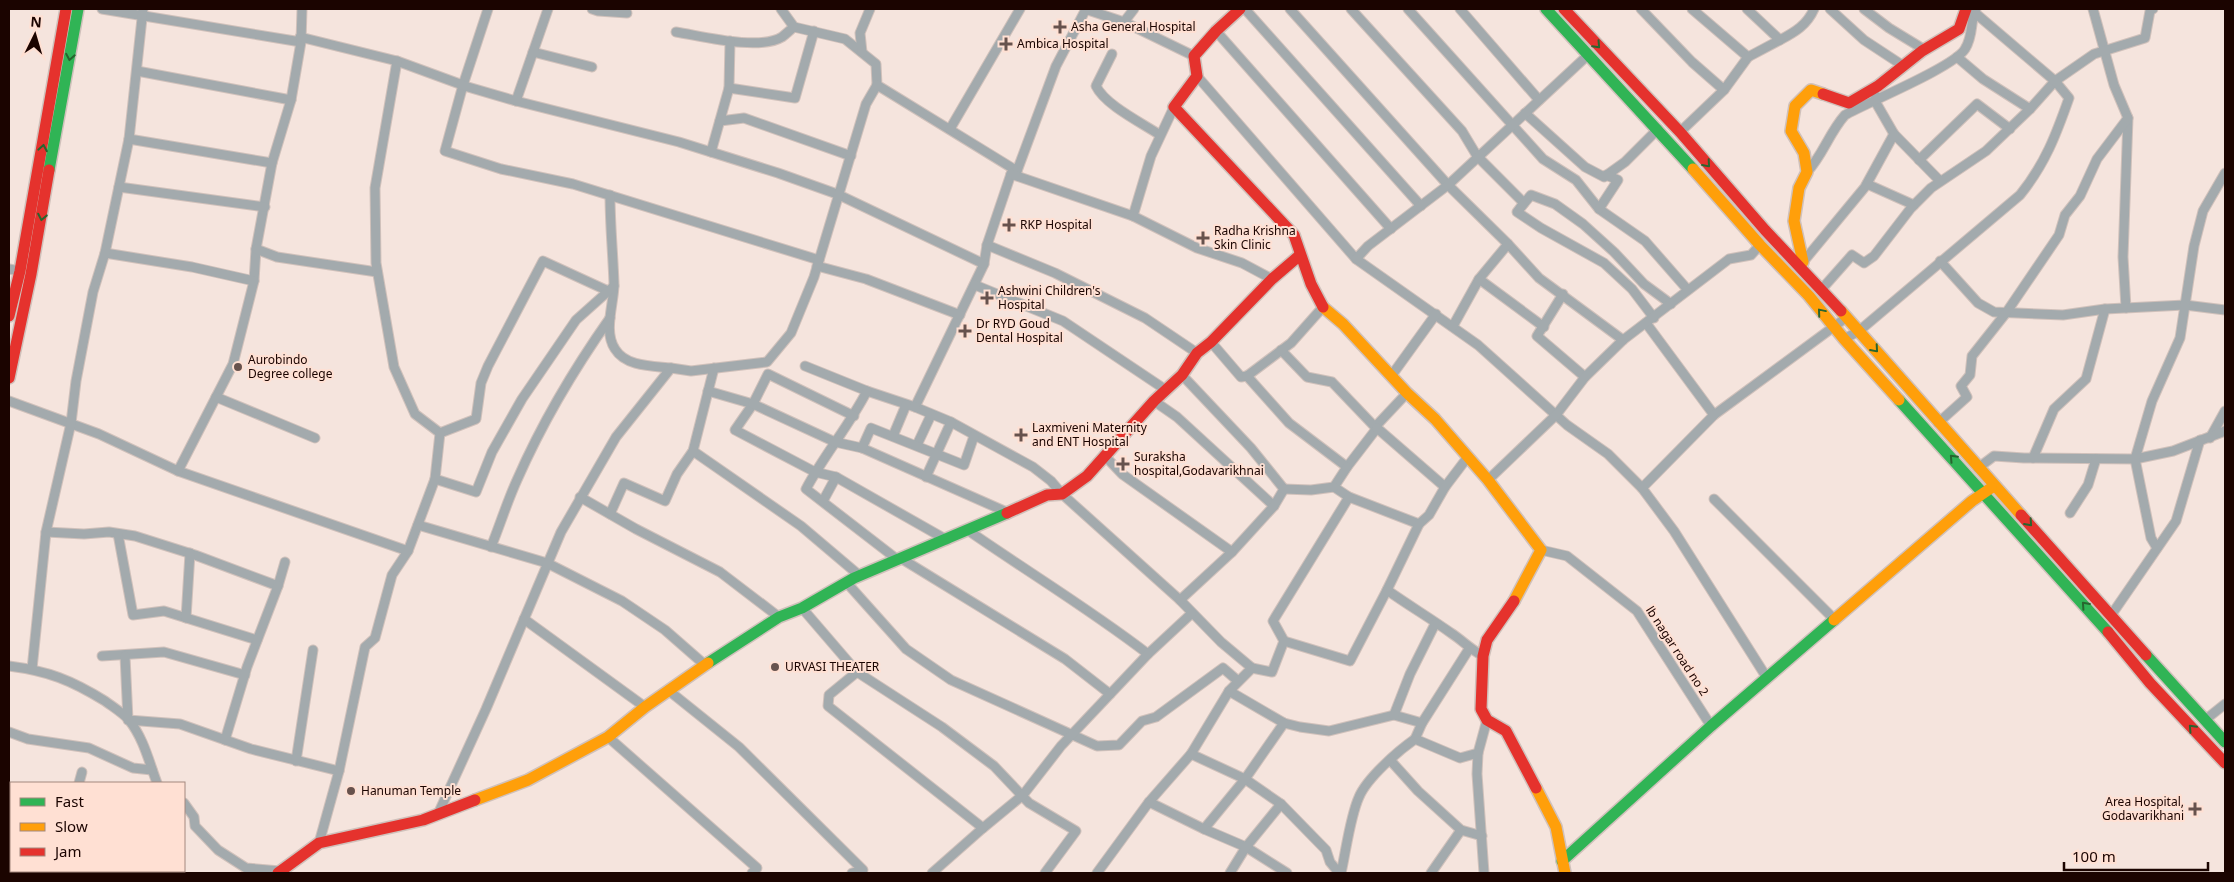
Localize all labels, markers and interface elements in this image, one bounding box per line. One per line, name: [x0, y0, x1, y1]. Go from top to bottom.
north arrow: [10, 10, 60, 60]
text: N: [30, 12, 43, 32]
place label: Asha General Hospital: [1071, 18, 1196, 35]
marker: Asha General Hospital: [1053, 20, 1067, 34]
place label: Ambica Hospital: [1017, 35, 1109, 52]
marker: Ambica Hospital: [999, 37, 1013, 51]
one-way arrow: [1591, 39, 1600, 48]
one-way arrow: [65, 52, 75, 61]
one-way arrow: [38, 144, 48, 152]
one-way arrow: [1702, 158, 1710, 167]
one-way arrow: [37, 212, 47, 221]
place label: RKP Hospital: [1020, 216, 1092, 233]
marker: RKP Hospital: [1002, 218, 1016, 232]
place label: Radha Krishna Skin Clinic: [1214, 222, 1296, 253]
marker: Radha Krishna Skin Clinic: [1196, 231, 1210, 245]
place label: Ashwini Children's Hospital: [998, 282, 1101, 313]
marker: Ashwini Children's Hospital: [980, 291, 994, 305]
one-way arrow: [1818, 308, 1827, 317]
place label: Dr RYD Goud Dental Hospital: [976, 315, 1063, 346]
marker: Dr RYD Goud Dental Hospital: [958, 324, 972, 338]
one-way arrow: [1869, 344, 1878, 353]
place label: Aurobindo Degree college: [248, 351, 333, 382]
marker: Aurobindo Degree college: [232, 361, 244, 373]
place label: Laxmiveni Maternity and ENT Hospital: [1032, 419, 1148, 450]
marker: Laxmiveni Maternity and ENT Hospital: [1014, 428, 1028, 442]
place label: Suraksha hospital,Godavarikhnai: [1134, 448, 1264, 479]
one-way arrow: [1950, 455, 1959, 464]
marker: Suraksha hospital,Godavarikhnai: [1116, 457, 1130, 471]
one-way arrow: [2023, 517, 2032, 526]
one-way arrow: [2082, 602, 2091, 611]
street label: lb nagar road no 2: [1642, 603, 1713, 699]
place label: URVASI THEATER: [785, 658, 880, 675]
marker: URVASI THEATER: [769, 661, 781, 673]
one-way arrow: [2189, 725, 2198, 734]
legend: [10, 782, 185, 872]
place label: Hanuman Temple: [361, 782, 461, 799]
marker: Hanuman Temple: [345, 785, 357, 797]
text: Fast: [55, 791, 84, 811]
place label: Area Hospital, Godavarikhani: [2102, 793, 2184, 824]
marker: Area Hospital, Godavarikhani: [2188, 802, 2202, 816]
text: Slow: [55, 816, 88, 836]
scale bar: [2064, 840, 2208, 872]
text: Jam: [53, 841, 82, 861]
text: 100 m: [2072, 846, 2116, 866]

